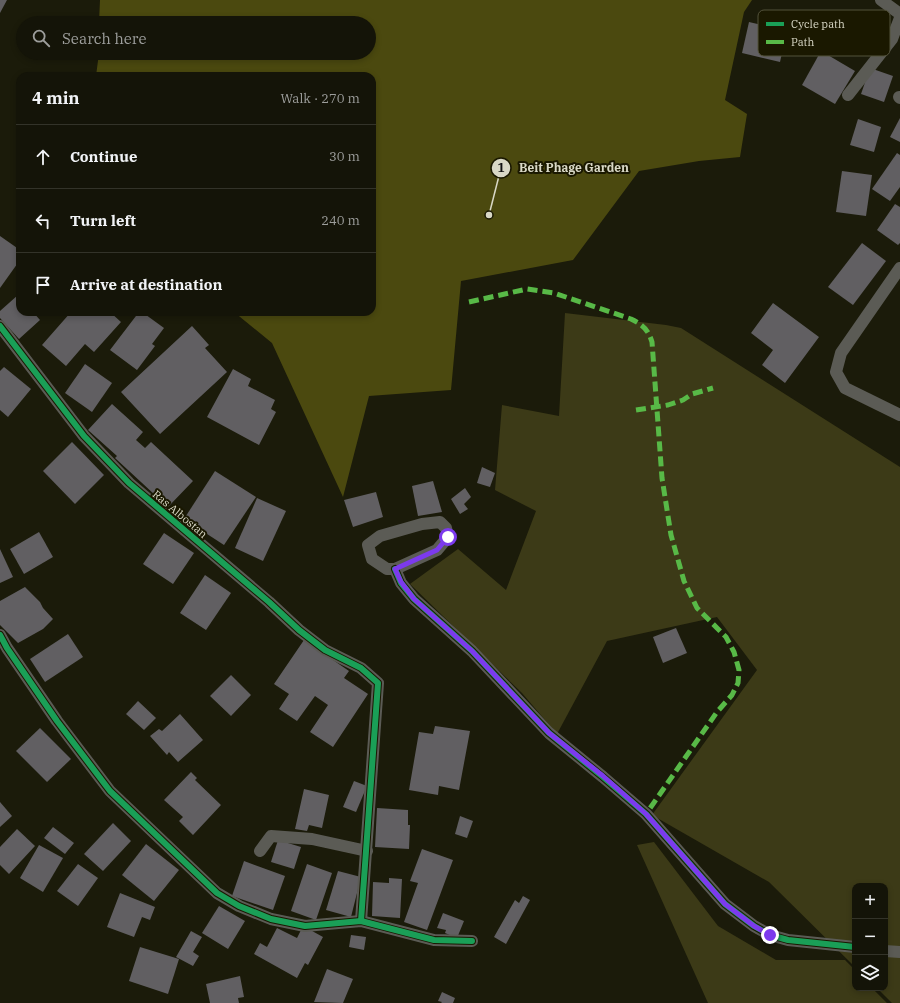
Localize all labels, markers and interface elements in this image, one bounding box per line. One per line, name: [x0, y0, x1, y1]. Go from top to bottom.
legend: [758, 10, 890, 56]
search box: [16, 16, 376, 60]
text: Cycle path: [791, 17, 845, 31]
icon: search: [30, 27, 52, 49]
text: Search here: [62, 29, 147, 48]
text: Path: [791, 35, 814, 49]
text: 4 min: [32, 87, 80, 109]
text: Walk · 270 m: [281, 90, 360, 107]
icon: ahead: [32, 146, 54, 168]
text: Continue: [70, 147, 137, 166]
text: 30 m: [329, 148, 360, 165]
callout: Beit Phage Garden: [491, 156, 637, 180]
text: 1: [497, 160, 505, 175]
text: Beit Phage Garden: [519, 160, 629, 175]
icon: left: [32, 210, 54, 232]
text: Turn left: [70, 211, 136, 230]
text: 240 m: [321, 212, 360, 229]
icon: arrive: [32, 274, 54, 296]
text: Arrive at destination: [70, 275, 222, 294]
street label: Ras Albostan: [150, 487, 210, 541]
route start: [439, 528, 457, 546]
map controls: [852, 883, 888, 991]
button: +: [852, 883, 888, 919]
button: −: [852, 919, 888, 955]
route end: [761, 926, 779, 944]
button: layers: [852, 955, 888, 991]

